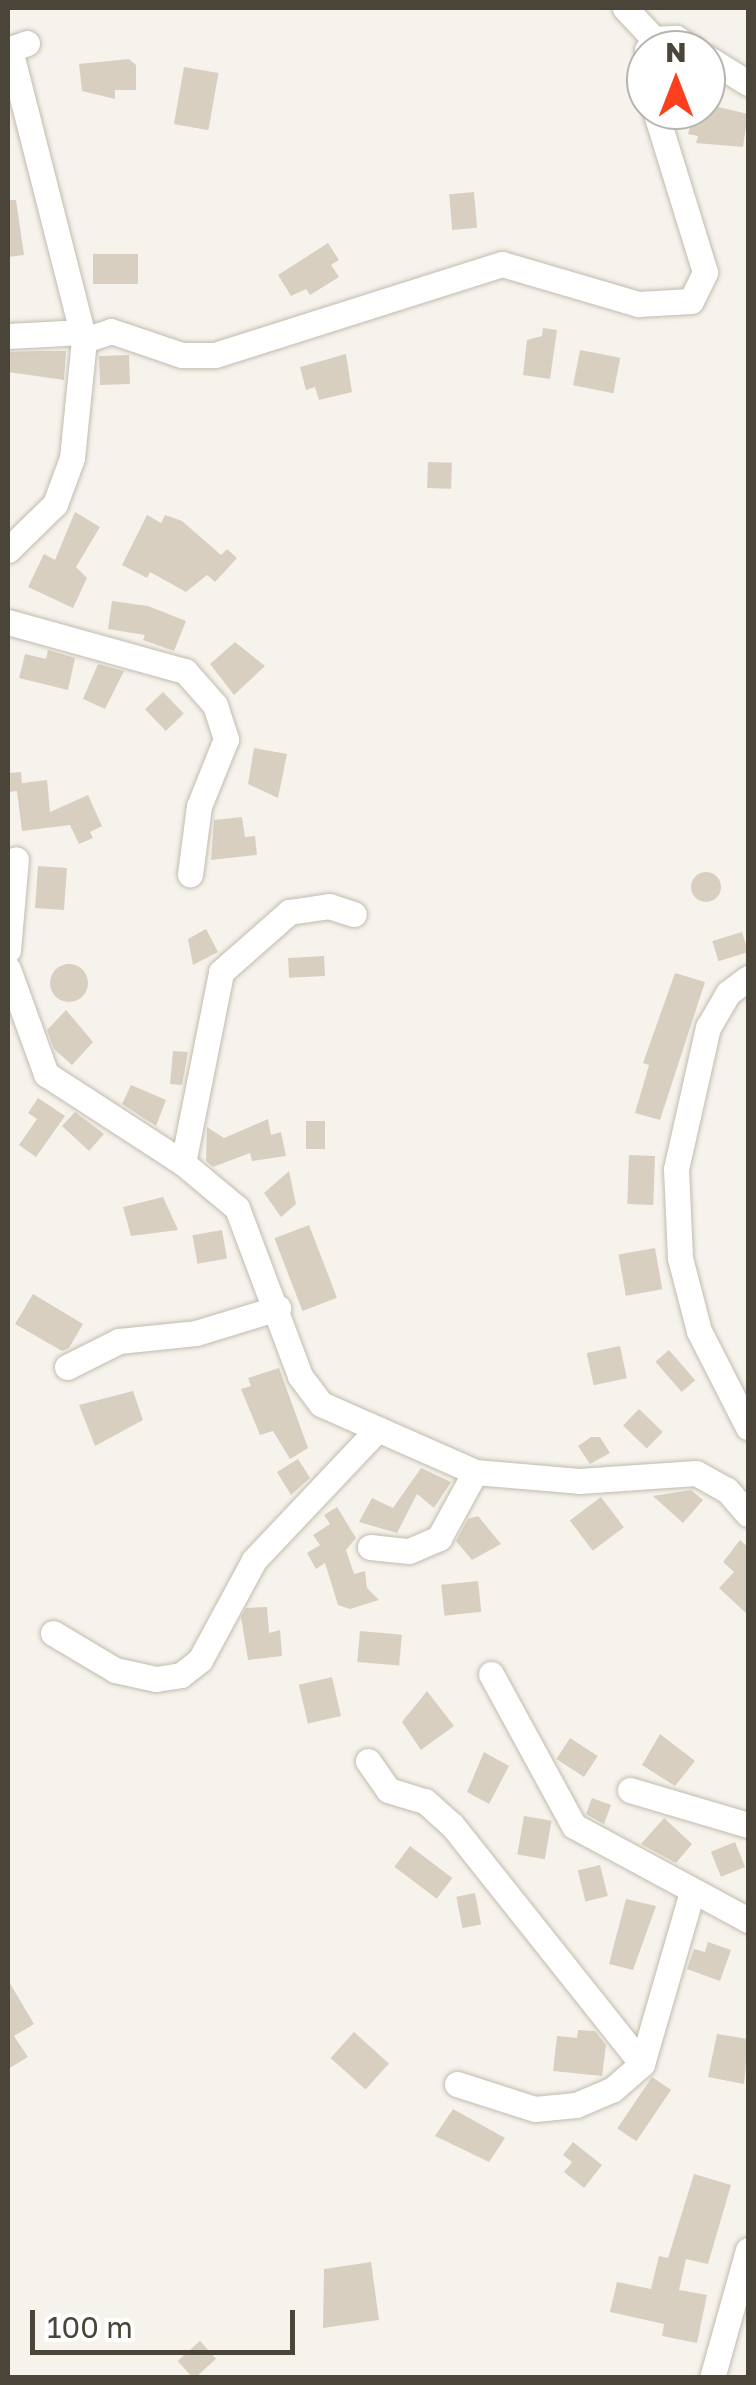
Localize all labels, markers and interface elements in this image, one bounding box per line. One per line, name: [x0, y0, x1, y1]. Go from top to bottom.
north arrow: [626, 30, 726, 130]
text: N: [665, 35, 687, 68]
scale bar: [35, 2290, 300, 2352]
text: 100 m: [47, 2309, 133, 2345]

